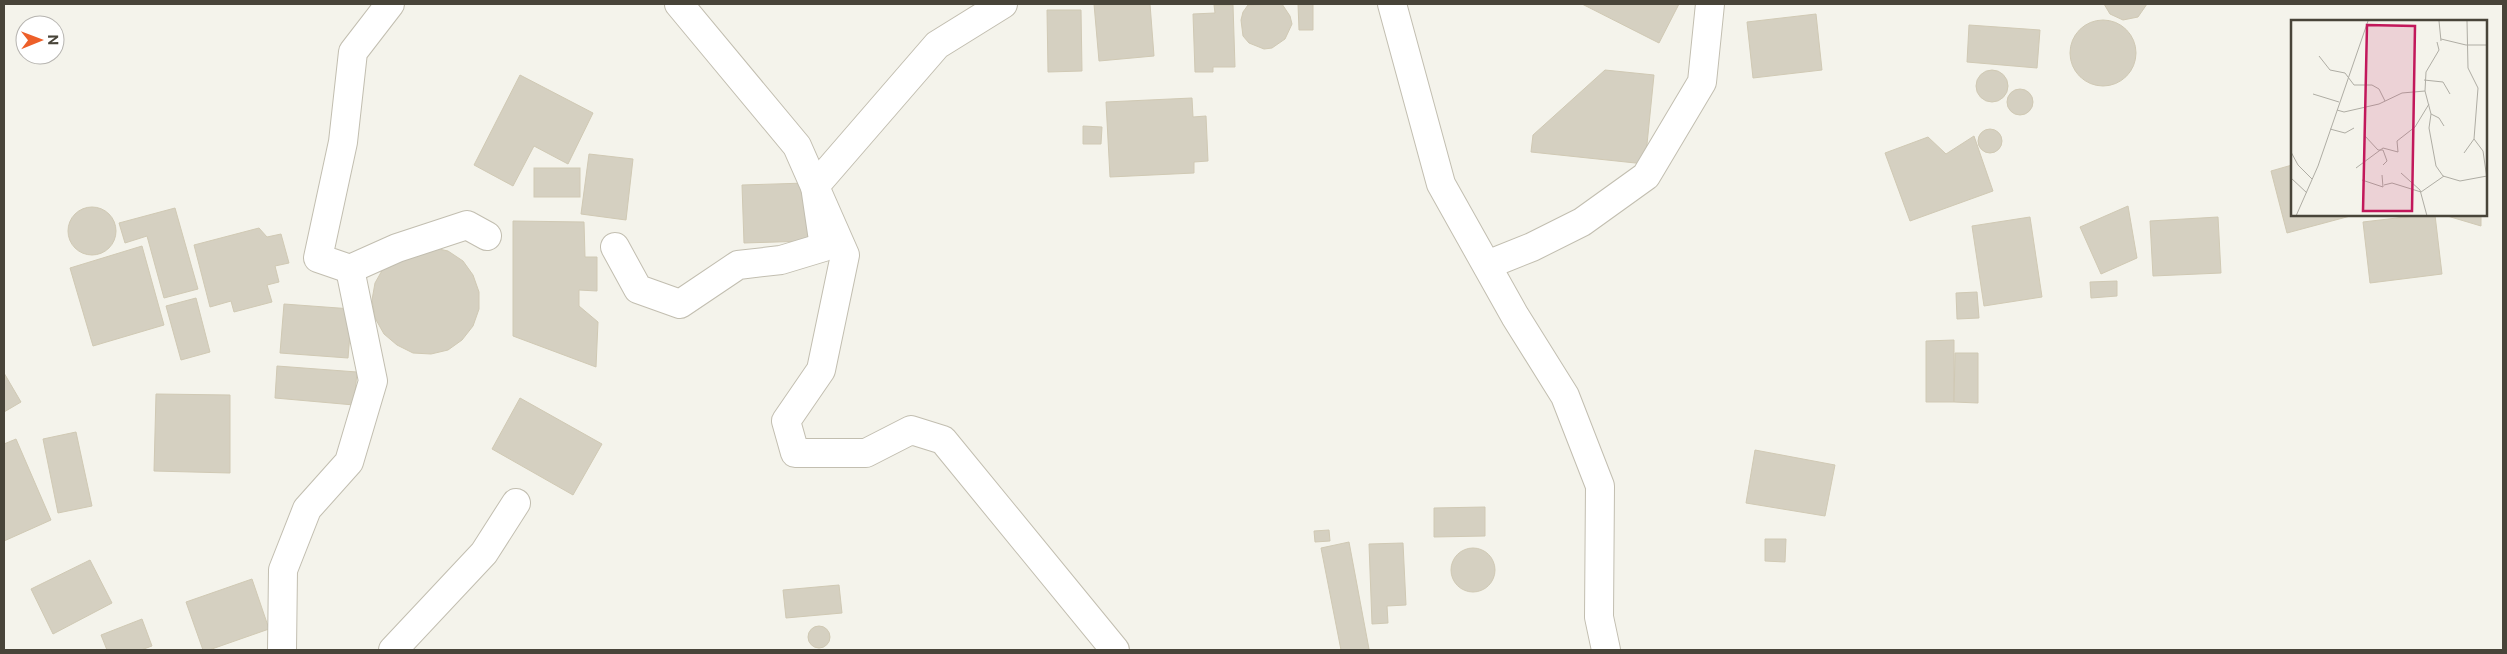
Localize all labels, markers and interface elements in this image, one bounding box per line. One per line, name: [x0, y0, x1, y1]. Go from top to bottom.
north arrow: [15, 15, 65, 65]
inset map: [2291, 20, 2487, 216]
text: N: [45, 34, 61, 45]

